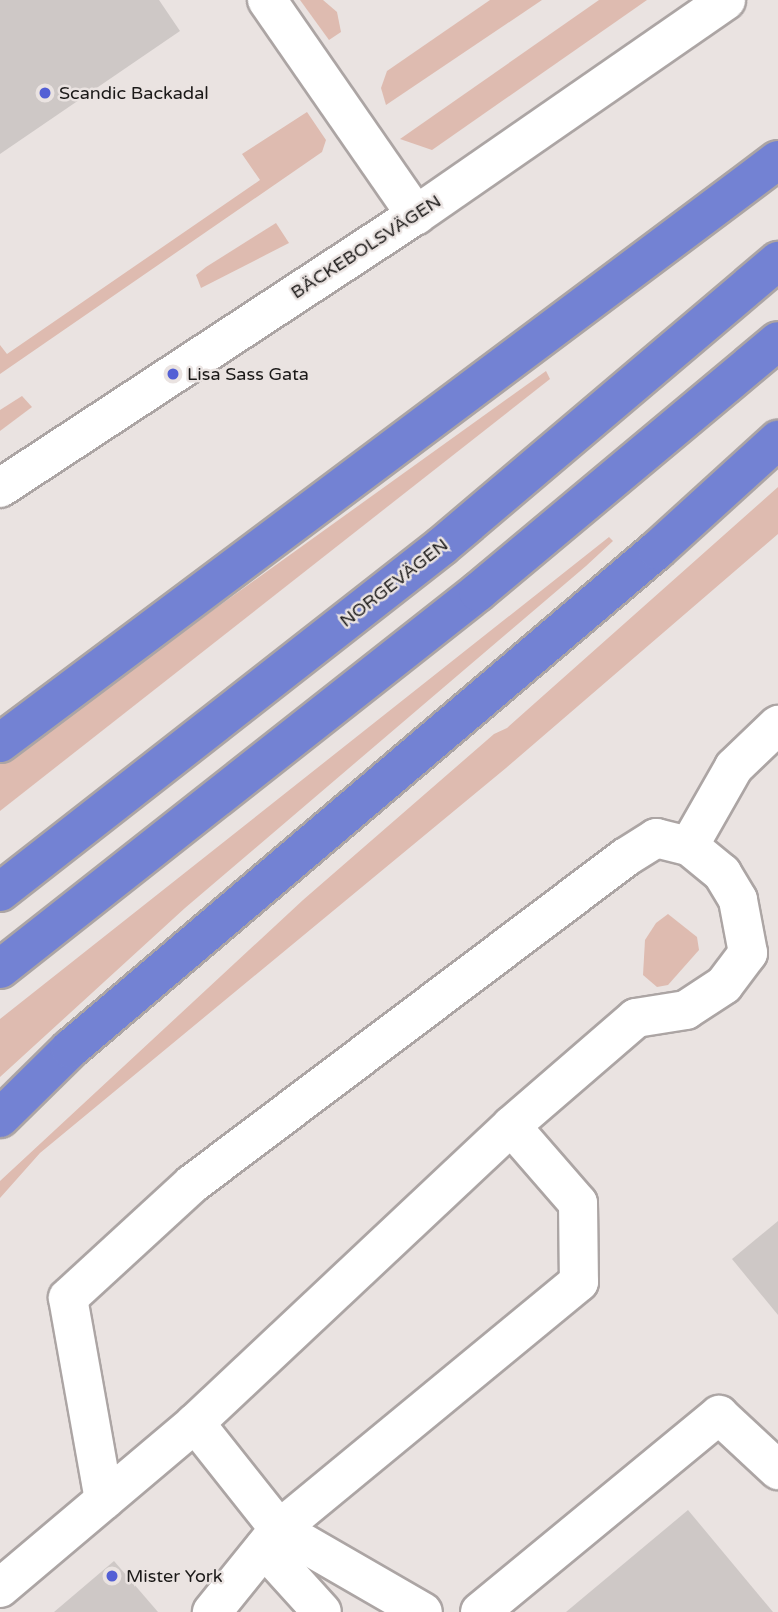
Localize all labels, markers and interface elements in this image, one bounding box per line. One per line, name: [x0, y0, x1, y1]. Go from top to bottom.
place label: Scandic Backadal: [59, 82, 209, 104]
marker: Scandic Backadal: [37, 85, 53, 101]
street label: BÄCKEBOLSVÄGEN: [287, 190, 445, 304]
place label: Lisa Sass Gata: [187, 363, 309, 385]
marker: Lisa Sass Gata: [165, 366, 181, 382]
street label: NORGEVÄGEN: [336, 534, 452, 632]
place label: Mister York: [126, 1565, 223, 1587]
marker: Mister York: [104, 1568, 120, 1584]

